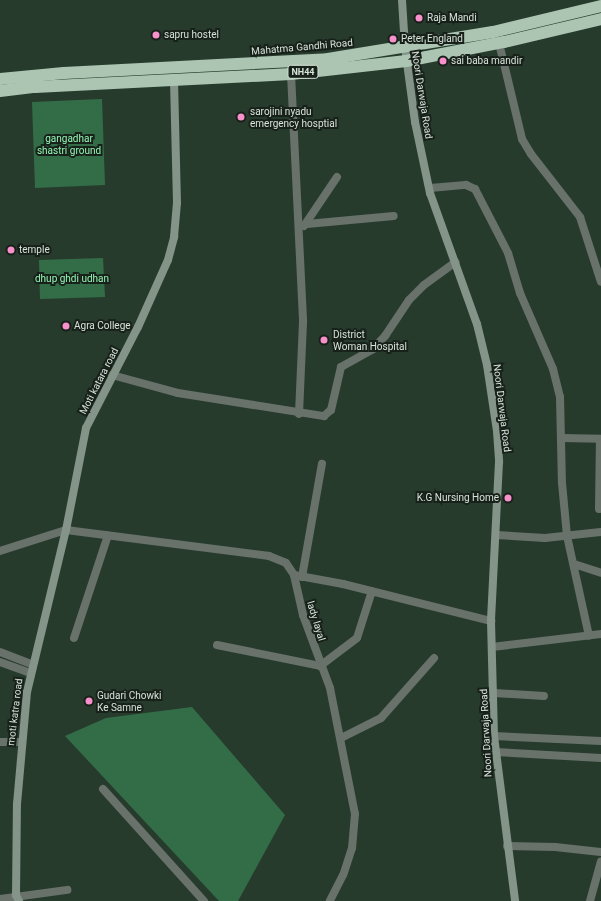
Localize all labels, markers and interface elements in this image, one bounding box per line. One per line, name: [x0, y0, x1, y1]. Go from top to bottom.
place label: Raja Mandi: [427, 12, 477, 24]
marker: Raja Mandi: [414, 13, 424, 23]
place label: sapru hostel: [164, 29, 219, 41]
marker: sapru hostel: [151, 30, 161, 40]
place label: Peter England: [401, 33, 463, 45]
marker: Peter England: [388, 34, 398, 44]
street label: Mahatma Gandhi Road: [251, 37, 353, 57]
street label: Noori Darwaja Road: [409, 50, 435, 140]
place label: sai baba mandir: [451, 55, 522, 67]
marker: sai baba mandir: [438, 56, 448, 66]
road number: NH44: [287, 65, 319, 79]
place label: sarojini nyadu emergency hosptial: [250, 105, 337, 128]
marker: sarojini nyadu emergency hosptial: [235, 111, 247, 123]
park label: gangadhar shastri ground: [37, 132, 101, 156]
place label: temple: [19, 244, 50, 256]
marker: temple: [6, 245, 16, 255]
park label: dhup ghdi udhan: [35, 273, 109, 285]
place label: Agra College: [74, 320, 131, 332]
marker: Agra College: [61, 321, 71, 331]
place label: District Woman Hospital: [333, 328, 407, 352]
marker: District Woman Hospital: [318, 334, 330, 346]
street label: Moti katara road: [77, 346, 121, 416]
street label: Noori Darwaja Road: [491, 363, 513, 453]
place label: K.G Nursing Home: [417, 492, 499, 504]
marker: K.G Nursing Home: [502, 492, 514, 504]
street label: lady layal: [304, 600, 328, 642]
street label: moti katra road: [5, 678, 25, 746]
street label: Noori Darwaja Road: [478, 688, 494, 778]
place label: Gudari Chowki Ke Samne: [97, 689, 161, 712]
marker: Gudari Chowki Ke Samne: [84, 696, 94, 706]

